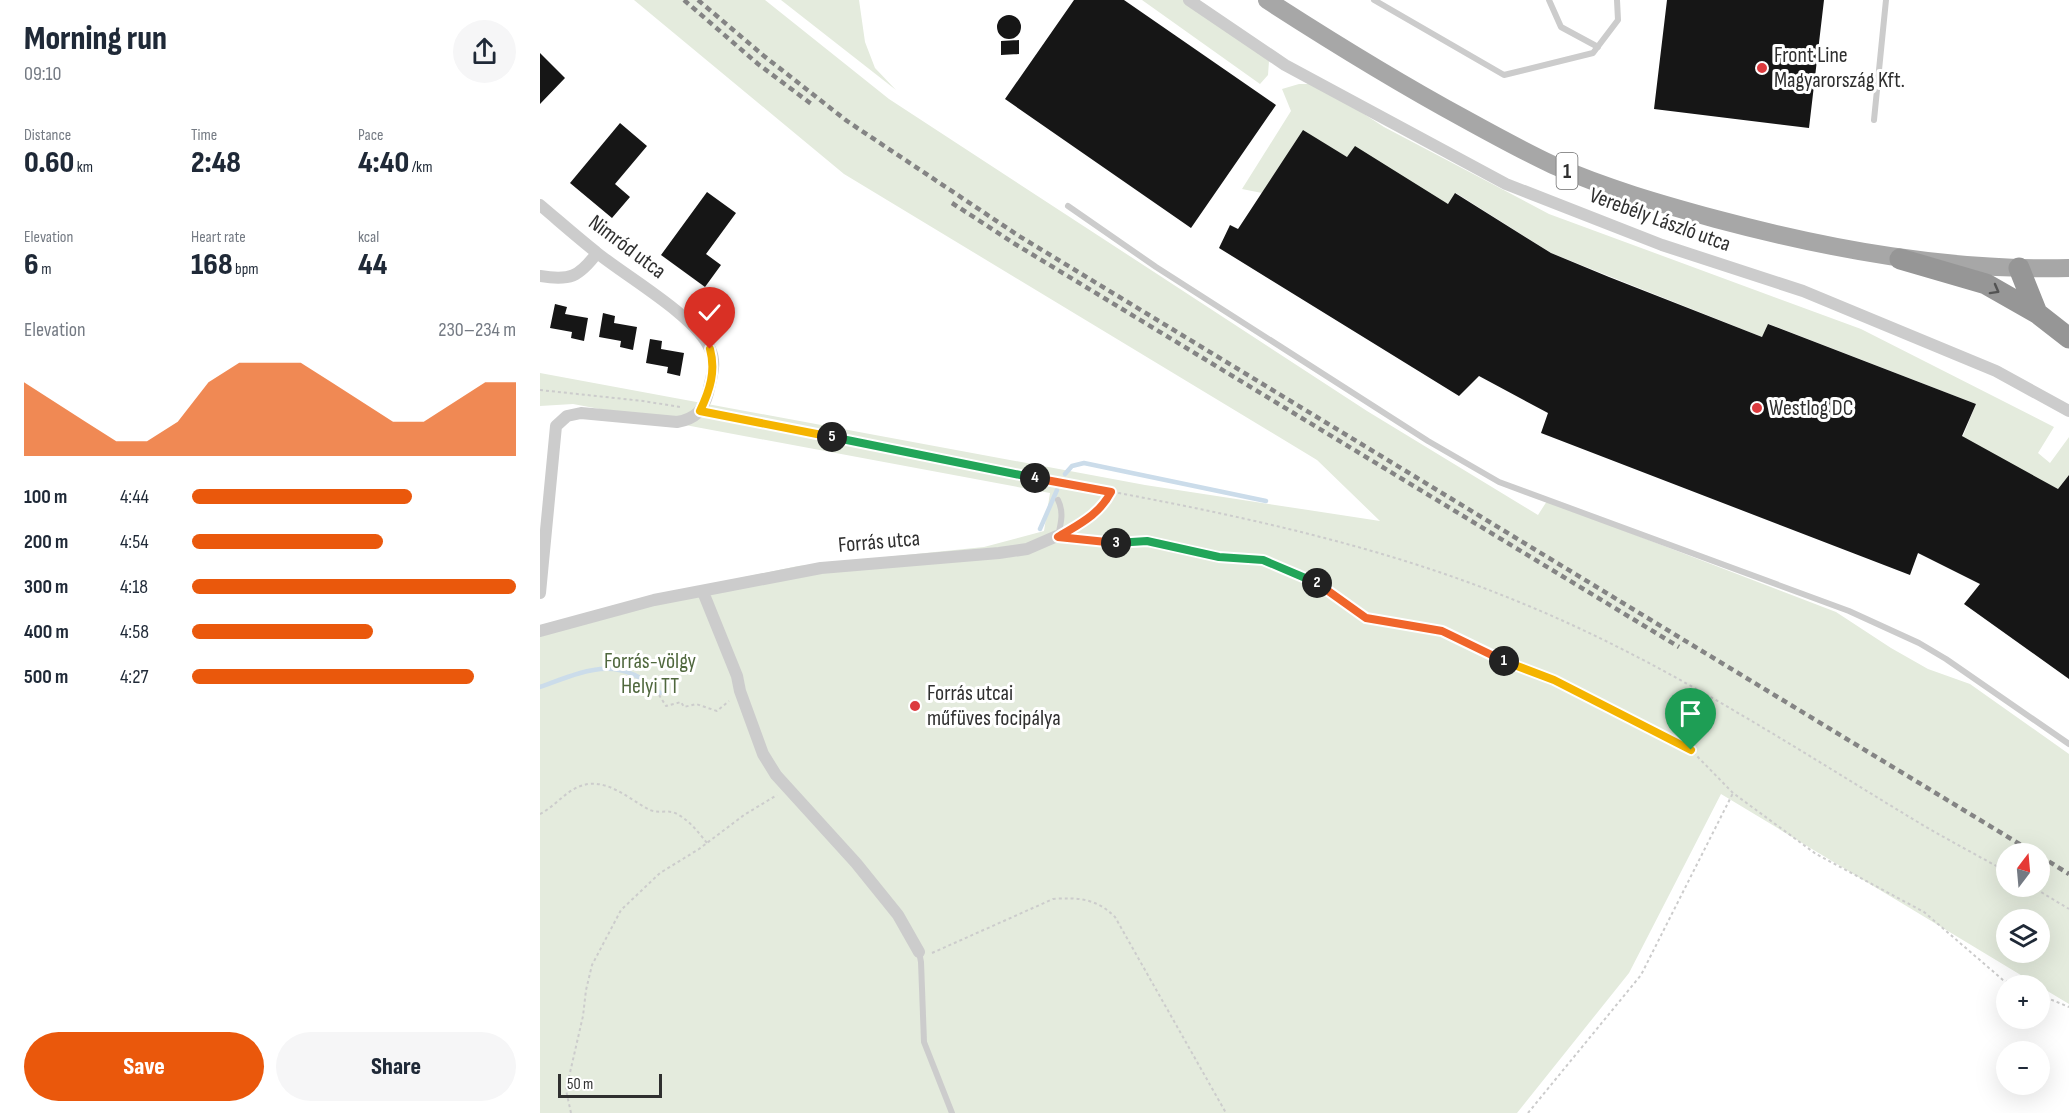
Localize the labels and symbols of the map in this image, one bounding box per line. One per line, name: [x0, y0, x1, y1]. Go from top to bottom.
place label: Front Line Magyarország Kft.: [1774, 42, 1905, 94]
marker: Front Line Magyarország Kft.: [1755, 61, 1769, 75]
road number: 1: [1556, 153, 1578, 189]
street label: Verebély László utca: [1586, 182, 1734, 258]
street label: Nimród utca: [583, 209, 671, 285]
one-way arrow: [1989, 283, 2000, 294]
pin: [684, 287, 735, 349]
place label: Westlog DC: [1769, 395, 1853, 422]
marker: Westlog DC: [1750, 401, 1764, 415]
pin: 5: [817, 422, 847, 452]
pin: 4: [1020, 463, 1050, 493]
street label: Forrás utca: [837, 525, 921, 559]
pin: 3: [1101, 528, 1131, 558]
pin: 2: [1302, 568, 1332, 598]
pin: 1: [1489, 646, 1519, 676]
park label: Forrás-völgy Helyi TT: [604, 648, 697, 700]
place label: Forrás utcai műfüves focipálya: [927, 680, 1061, 732]
pin: [1665, 688, 1716, 750]
marker: Forrás utcai műfüves focipálya: [908, 699, 922, 713]
north arrow: [1996, 843, 2050, 897]
scale bar: [558, 1071, 662, 1098]

